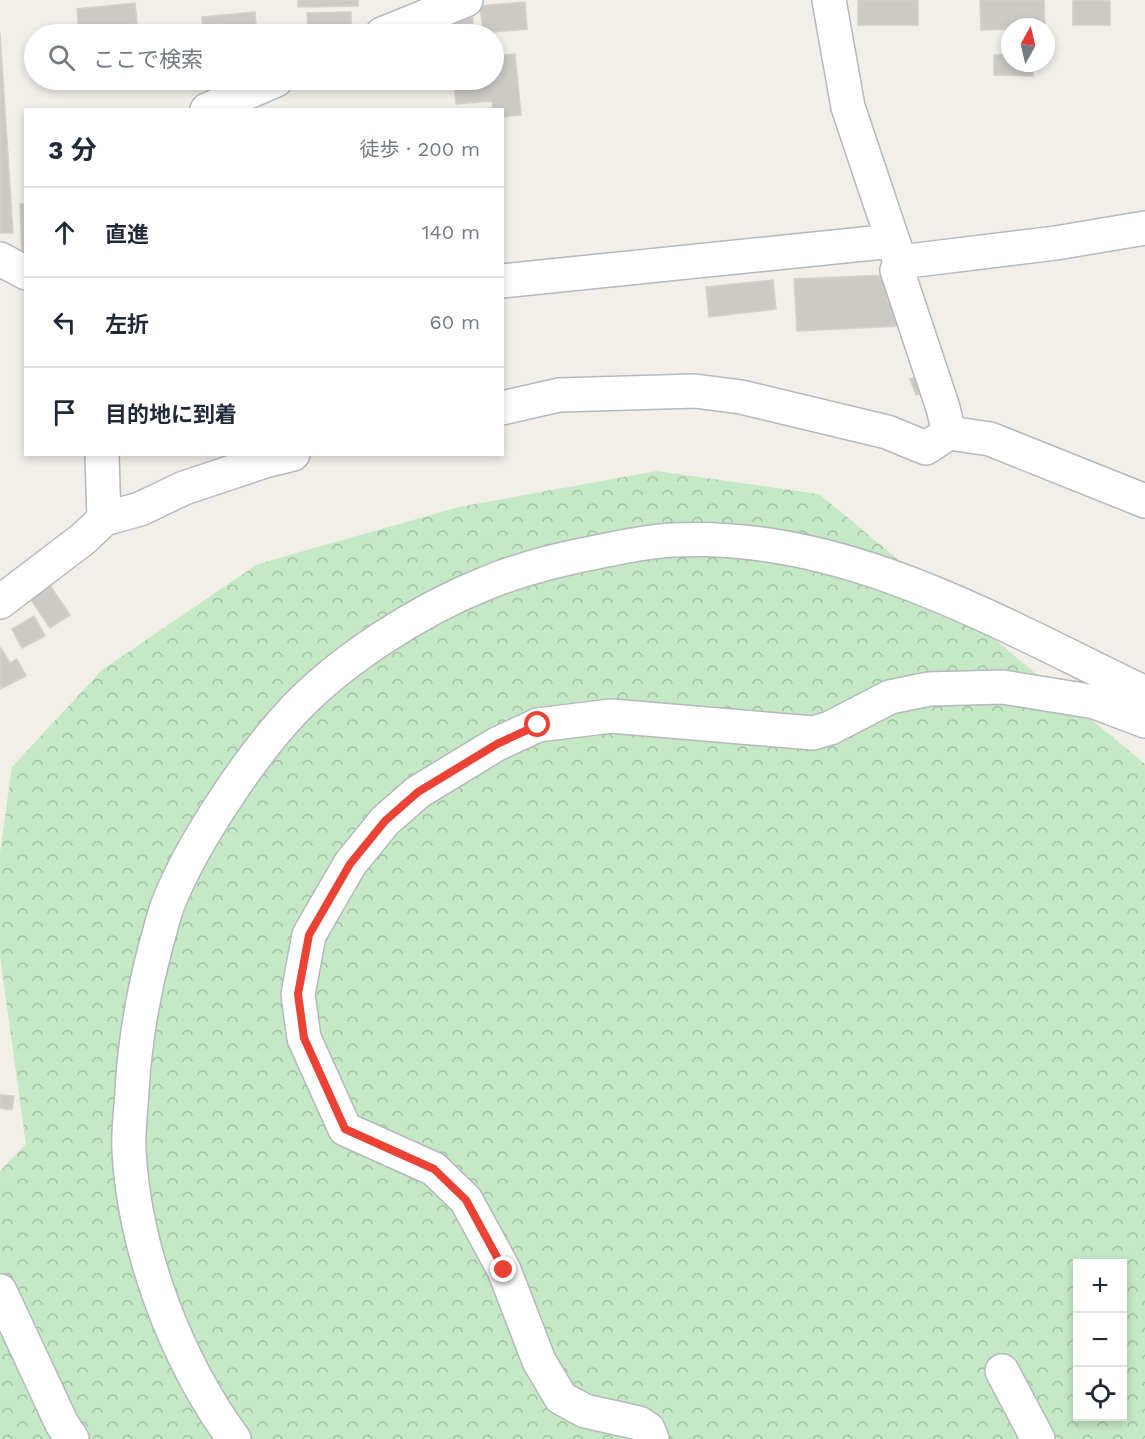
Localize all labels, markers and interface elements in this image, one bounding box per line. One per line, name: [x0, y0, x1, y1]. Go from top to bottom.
north arrow: [1001, 18, 1055, 72]
search box: [24, 24, 504, 90]
icon: search: [45, 41, 78, 74]
text: ここで検索: [93, 47, 203, 72]
text: 3 分: [48, 135, 97, 165]
text: 徒歩 · 200 m: [359, 137, 480, 161]
icon: ahead: [48, 216, 81, 249]
text: 140 m: [422, 220, 480, 244]
text: 直進: [105, 222, 149, 247]
icon: left: [48, 306, 81, 339]
text: 60 m: [430, 310, 480, 334]
text: 左折: [105, 312, 149, 337]
icon: arrive: [48, 396, 81, 429]
text: 目的地に到着: [105, 402, 237, 427]
route start: [524, 711, 550, 737]
route end: [490, 1256, 516, 1282]
map controls: [1073, 1259, 1127, 1421]
button: +: [1073, 1259, 1127, 1313]
button: −: [1073, 1313, 1127, 1367]
button: locate: [1073, 1367, 1127, 1421]

